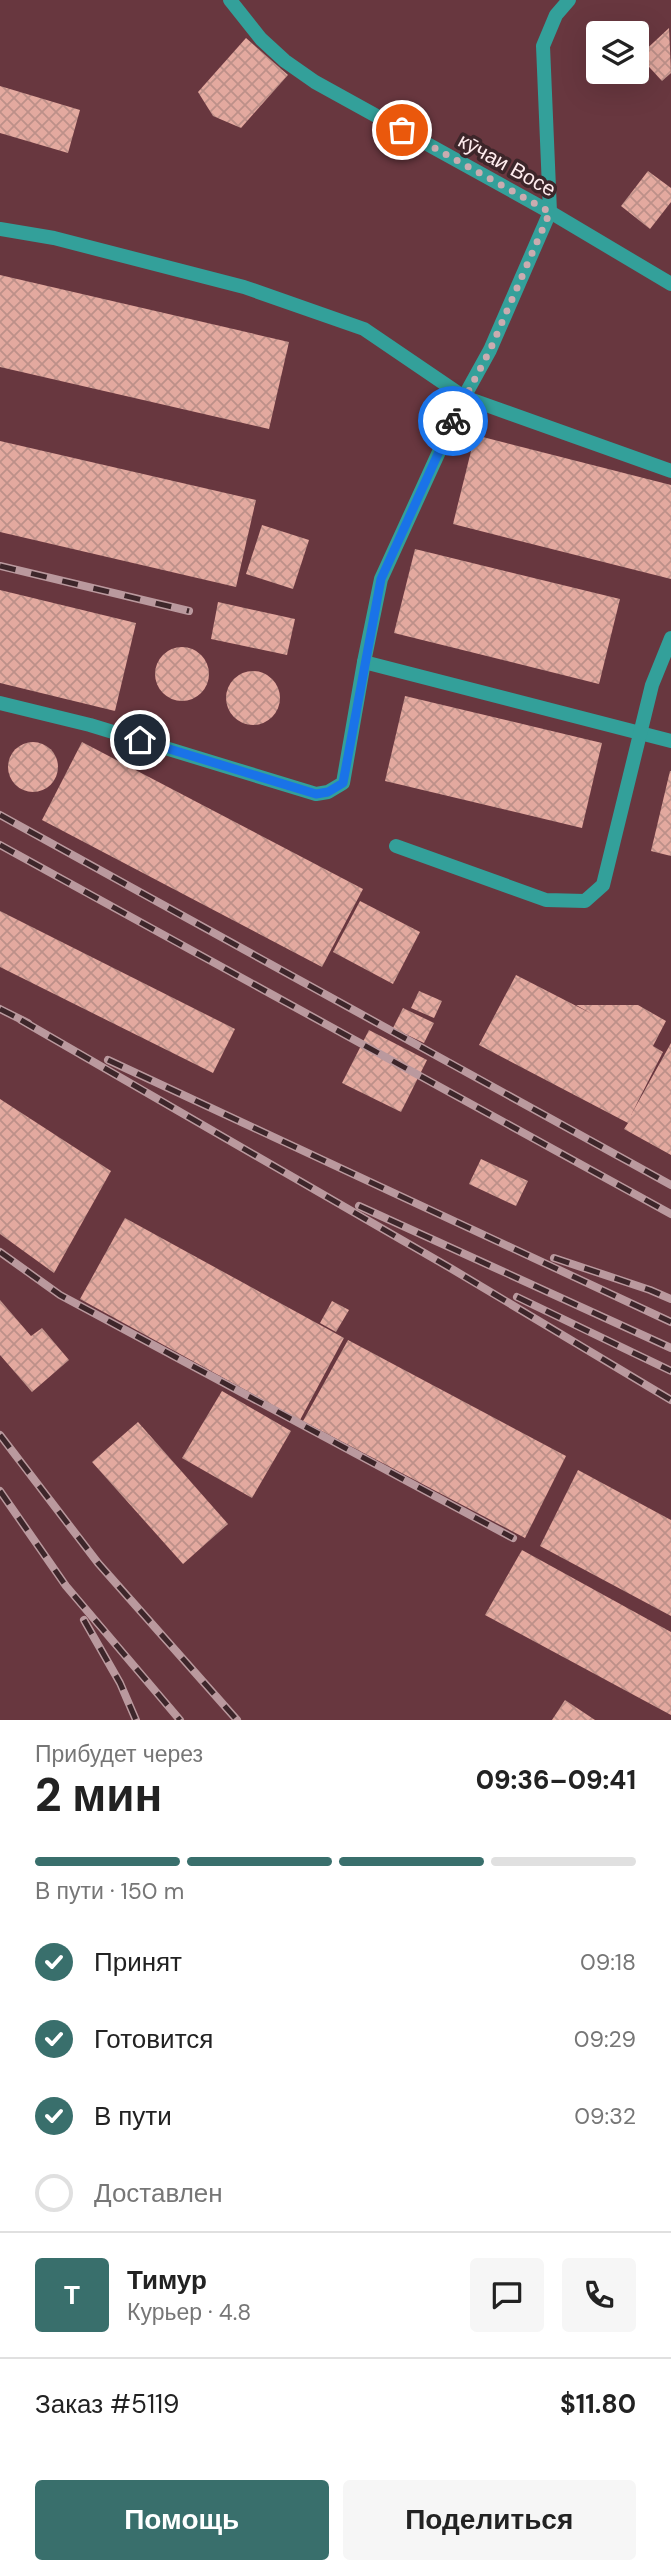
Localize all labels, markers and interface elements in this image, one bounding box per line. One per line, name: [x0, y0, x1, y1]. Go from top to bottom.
map controls: [586, 21, 649, 84]
button: layers: [586, 21, 649, 84]
pin: [372, 100, 432, 160]
icon: bag: [383, 111, 421, 149]
street label: кӯчаи Восе: [453, 127, 561, 203]
courier: [418, 386, 488, 456]
icon: bike: [434, 402, 472, 440]
pin: [110, 710, 170, 770]
icon: home: [121, 721, 159, 759]
text: Прибудет через: [35, 1739, 203, 1769]
text: 09:36–09:41: [476, 1763, 636, 1797]
text: 2 мин: [35, 1765, 162, 1825]
text: В пути · 150 m: [35, 1876, 184, 1906]
icon: check: [35, 1943, 73, 1981]
text: Принят: [94, 1945, 182, 1979]
text: 09:18: [580, 1947, 636, 1977]
icon: check: [35, 2020, 73, 2058]
text: Готовится: [94, 2022, 213, 2056]
text: 09:29: [574, 2024, 636, 2054]
icon: check: [35, 2097, 73, 2135]
text: В пути: [94, 2099, 172, 2133]
text: 09:32: [574, 2101, 636, 2131]
text: Доставлен: [94, 2176, 223, 2210]
button: chat: [470, 2258, 544, 2332]
button: phone: [562, 2258, 636, 2332]
text: Тимур: [127, 2263, 207, 2297]
text: Т: [64, 2278, 80, 2312]
text: Курьер · 4.8: [127, 2297, 251, 2327]
text: Заказ #5119: [35, 2387, 179, 2421]
text: $11.80: [560, 2387, 636, 2421]
button: Помощь: [35, 2480, 329, 2560]
button: Поделиться: [343, 2480, 636, 2560]

